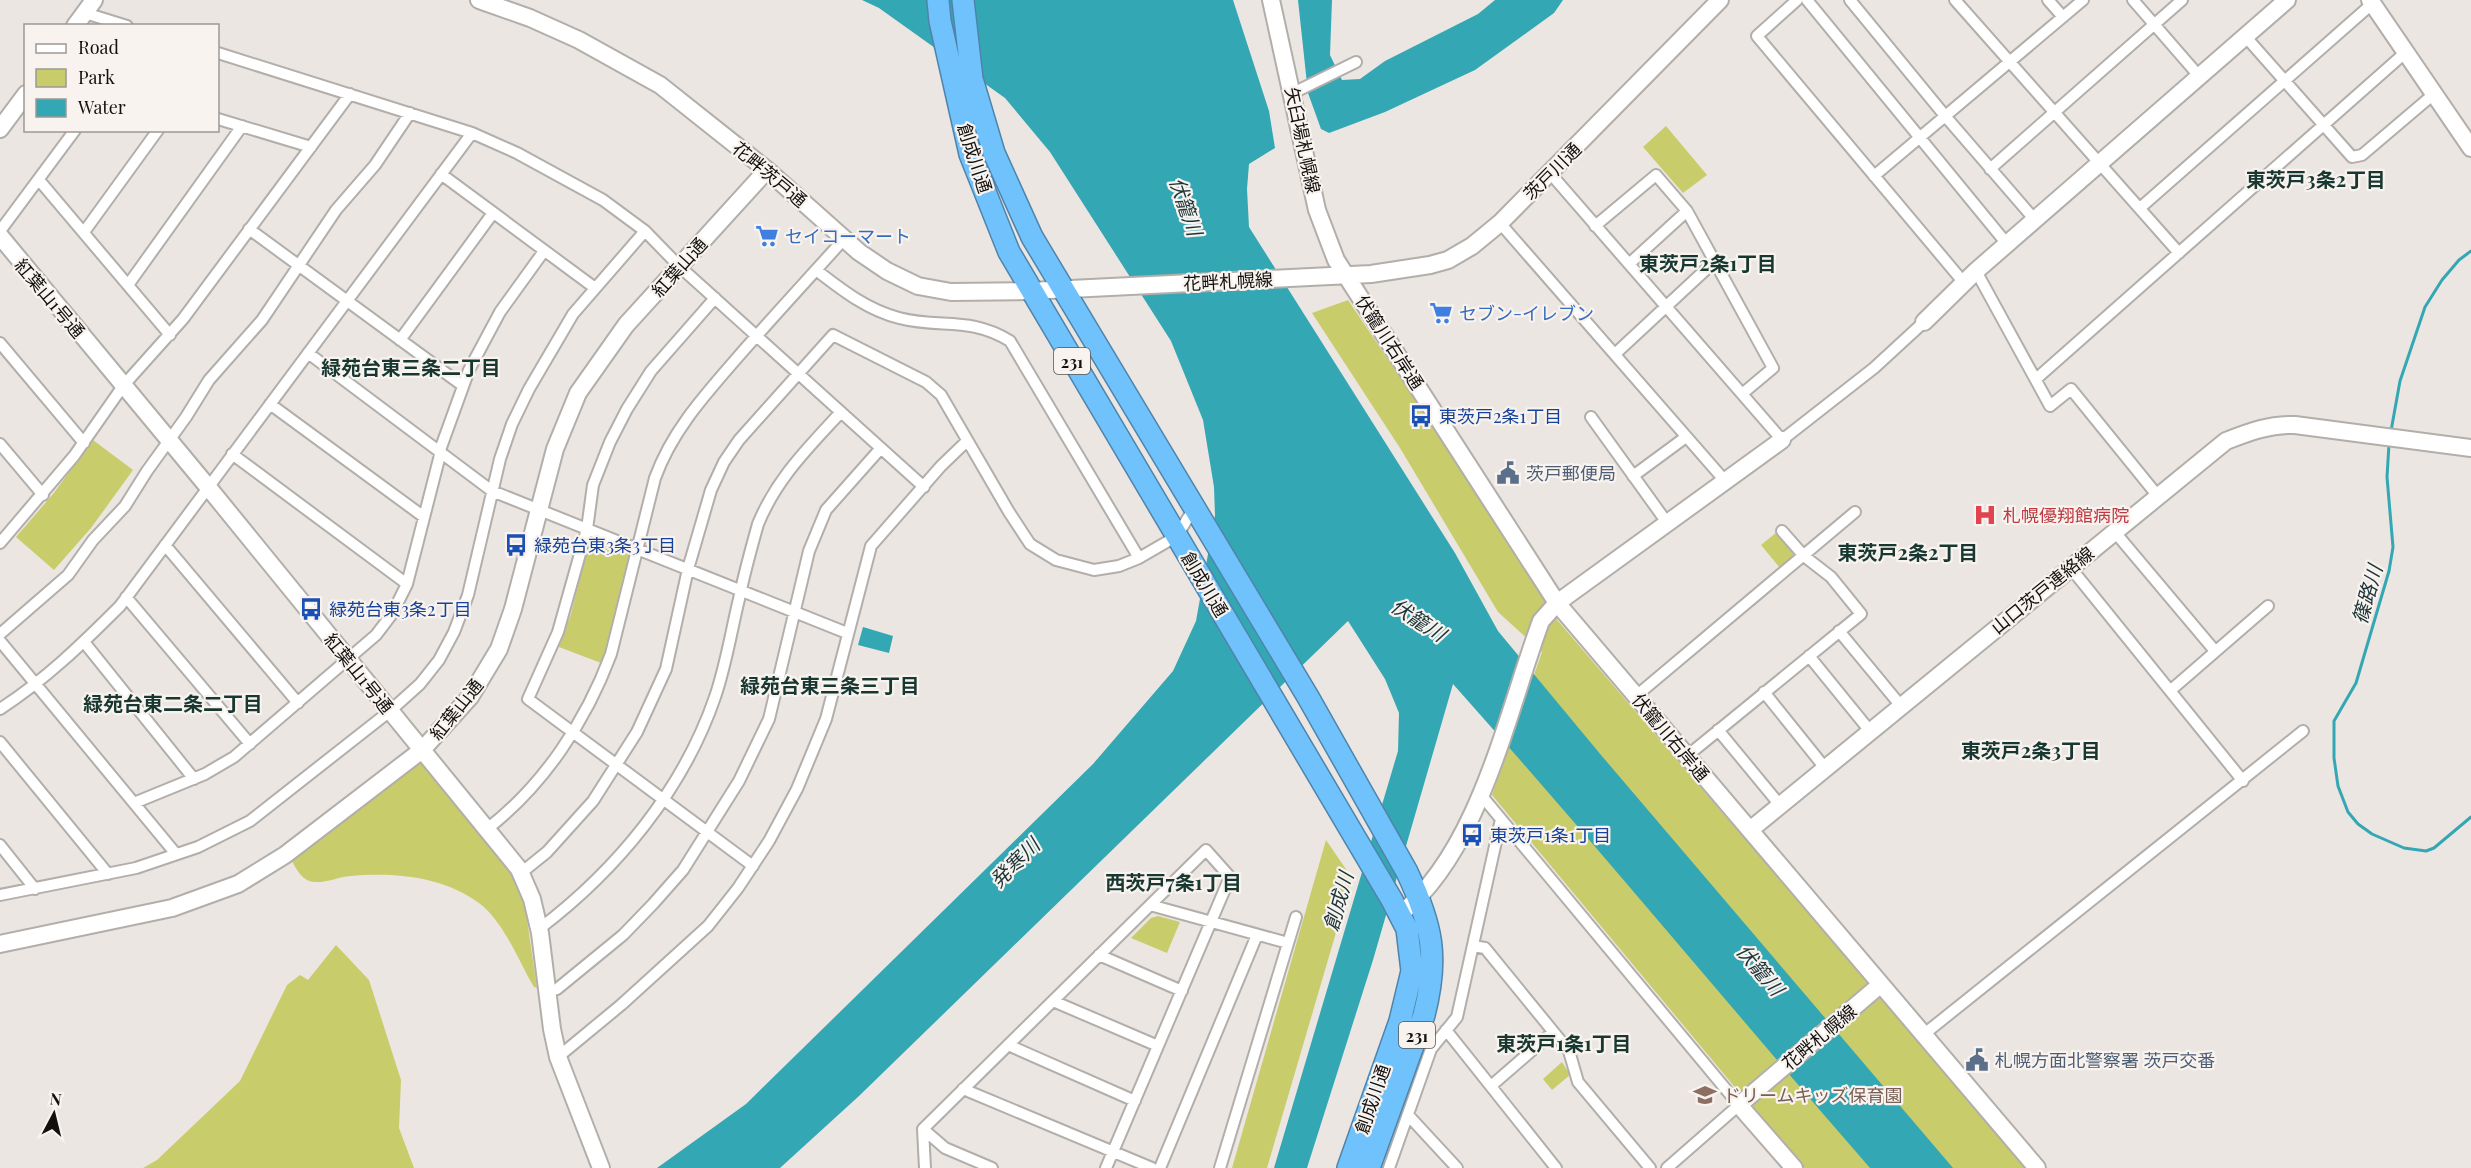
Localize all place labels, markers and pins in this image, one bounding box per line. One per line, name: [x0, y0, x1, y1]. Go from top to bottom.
supermarket icon: セイコーマート: [754, 223, 780, 249]
place label: セイコーマート: [785, 224, 911, 248]
supermarket icon: セブン-イレブン: [1428, 300, 1454, 326]
place label: セブン-イレブン: [1459, 301, 1594, 325]
bus stop icon: 東茨戸2条1丁目: [1408, 403, 1434, 429]
place label: 東茨戸2条1丁目: [1439, 404, 1562, 428]
public building icon: 茨戸郵便局: [1495, 460, 1521, 486]
place label: 茨戸郵便局: [1526, 461, 1616, 485]
hospital icon: 札幌優翔館病院: [1972, 502, 1998, 528]
place label: 札幌優翔館病院: [2003, 503, 2129, 527]
bus stop icon: 緑苑台東3条3丁目: [503, 532, 529, 558]
place label: 緑苑台東3条3丁目: [534, 533, 676, 557]
bus stop icon: 緑苑台東3条2丁目: [298, 596, 324, 622]
place label: 緑苑台東3条2丁目: [329, 597, 472, 621]
bus stop icon: 東茨戸1条1丁目: [1459, 822, 1485, 848]
place label: 東茨戸1条1丁目: [1490, 823, 1611, 847]
public building icon: 札幌方面北警察署 茨戸交番: [1964, 1047, 1990, 1073]
place label: 札幌方面北警察署 茨戸交番: [1995, 1048, 2215, 1072]
school or university icon: ドリームキッズ保育園: [1692, 1082, 1718, 1108]
place label: ドリームキッズ保育園: [1723, 1083, 1902, 1107]

